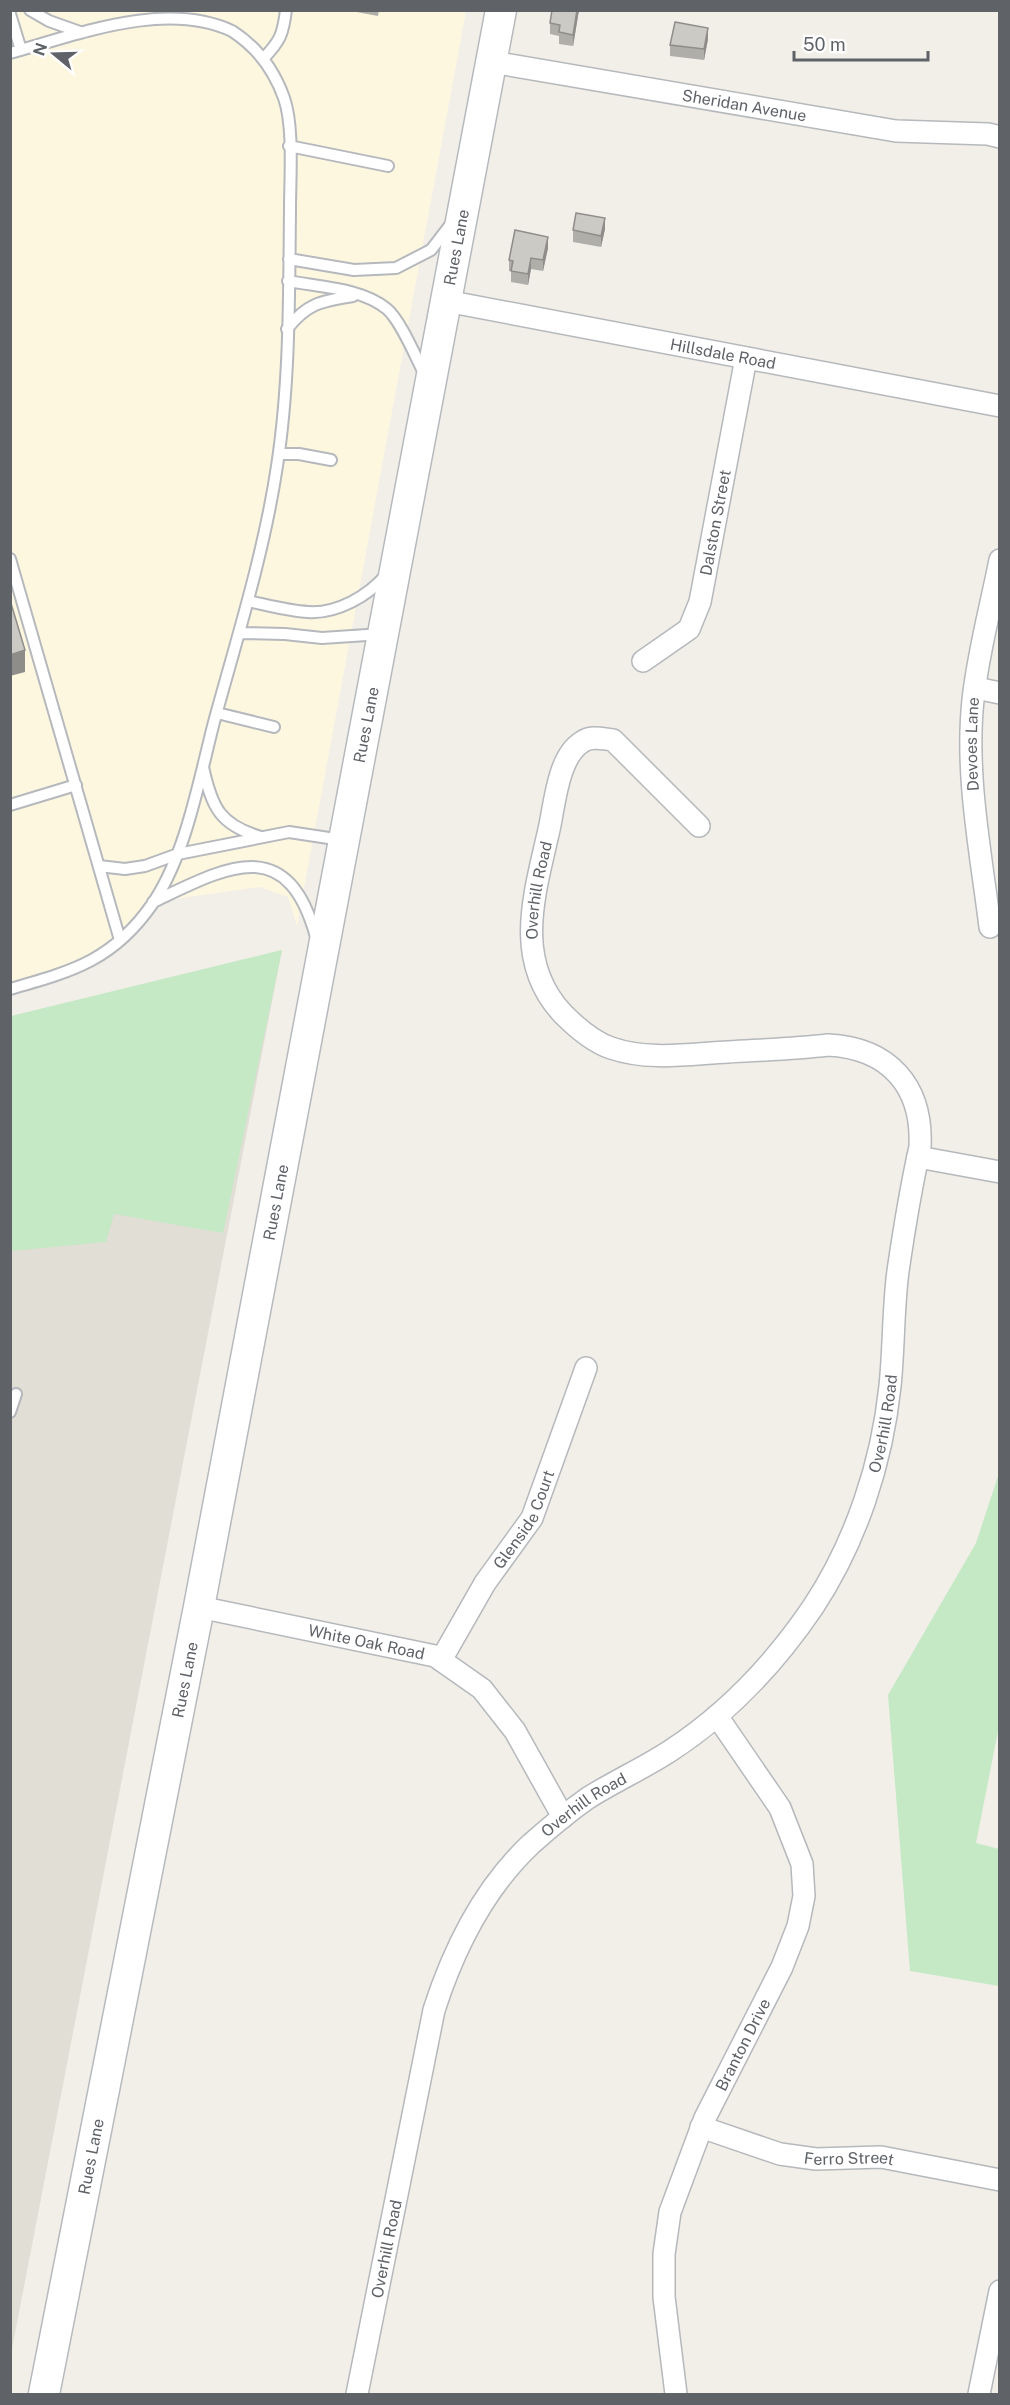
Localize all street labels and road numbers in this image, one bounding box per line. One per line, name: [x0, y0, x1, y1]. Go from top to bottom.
street label: Sheridan Avenue: [681, 86, 808, 126]
street label: Rues Lane: [440, 208, 473, 287]
street label: Hillsdale Road: [668, 335, 777, 373]
street label: Dalston Street: [696, 468, 735, 577]
street label: Rues Lane: [350, 685, 383, 764]
street label: Devoes Lane: [962, 696, 983, 792]
street label: Overhill Road: [522, 839, 556, 940]
street label: Rues Lane: [260, 1163, 293, 1242]
street label: Overhill Road: [865, 1374, 901, 1475]
street label: Glenside Court: [489, 1468, 558, 1573]
street label: White Oak Road: [306, 1621, 426, 1664]
street label: Rues Lane: [168, 1640, 202, 1719]
street label: Overhill Road: [537, 1769, 630, 1841]
street label: Branton Drive: [712, 1995, 774, 2094]
street label: Rues Lane: [74, 2117, 108, 2196]
street label: Ferro Street: [803, 2148, 896, 2169]
street label: Overhill Road: [367, 2198, 406, 2300]

